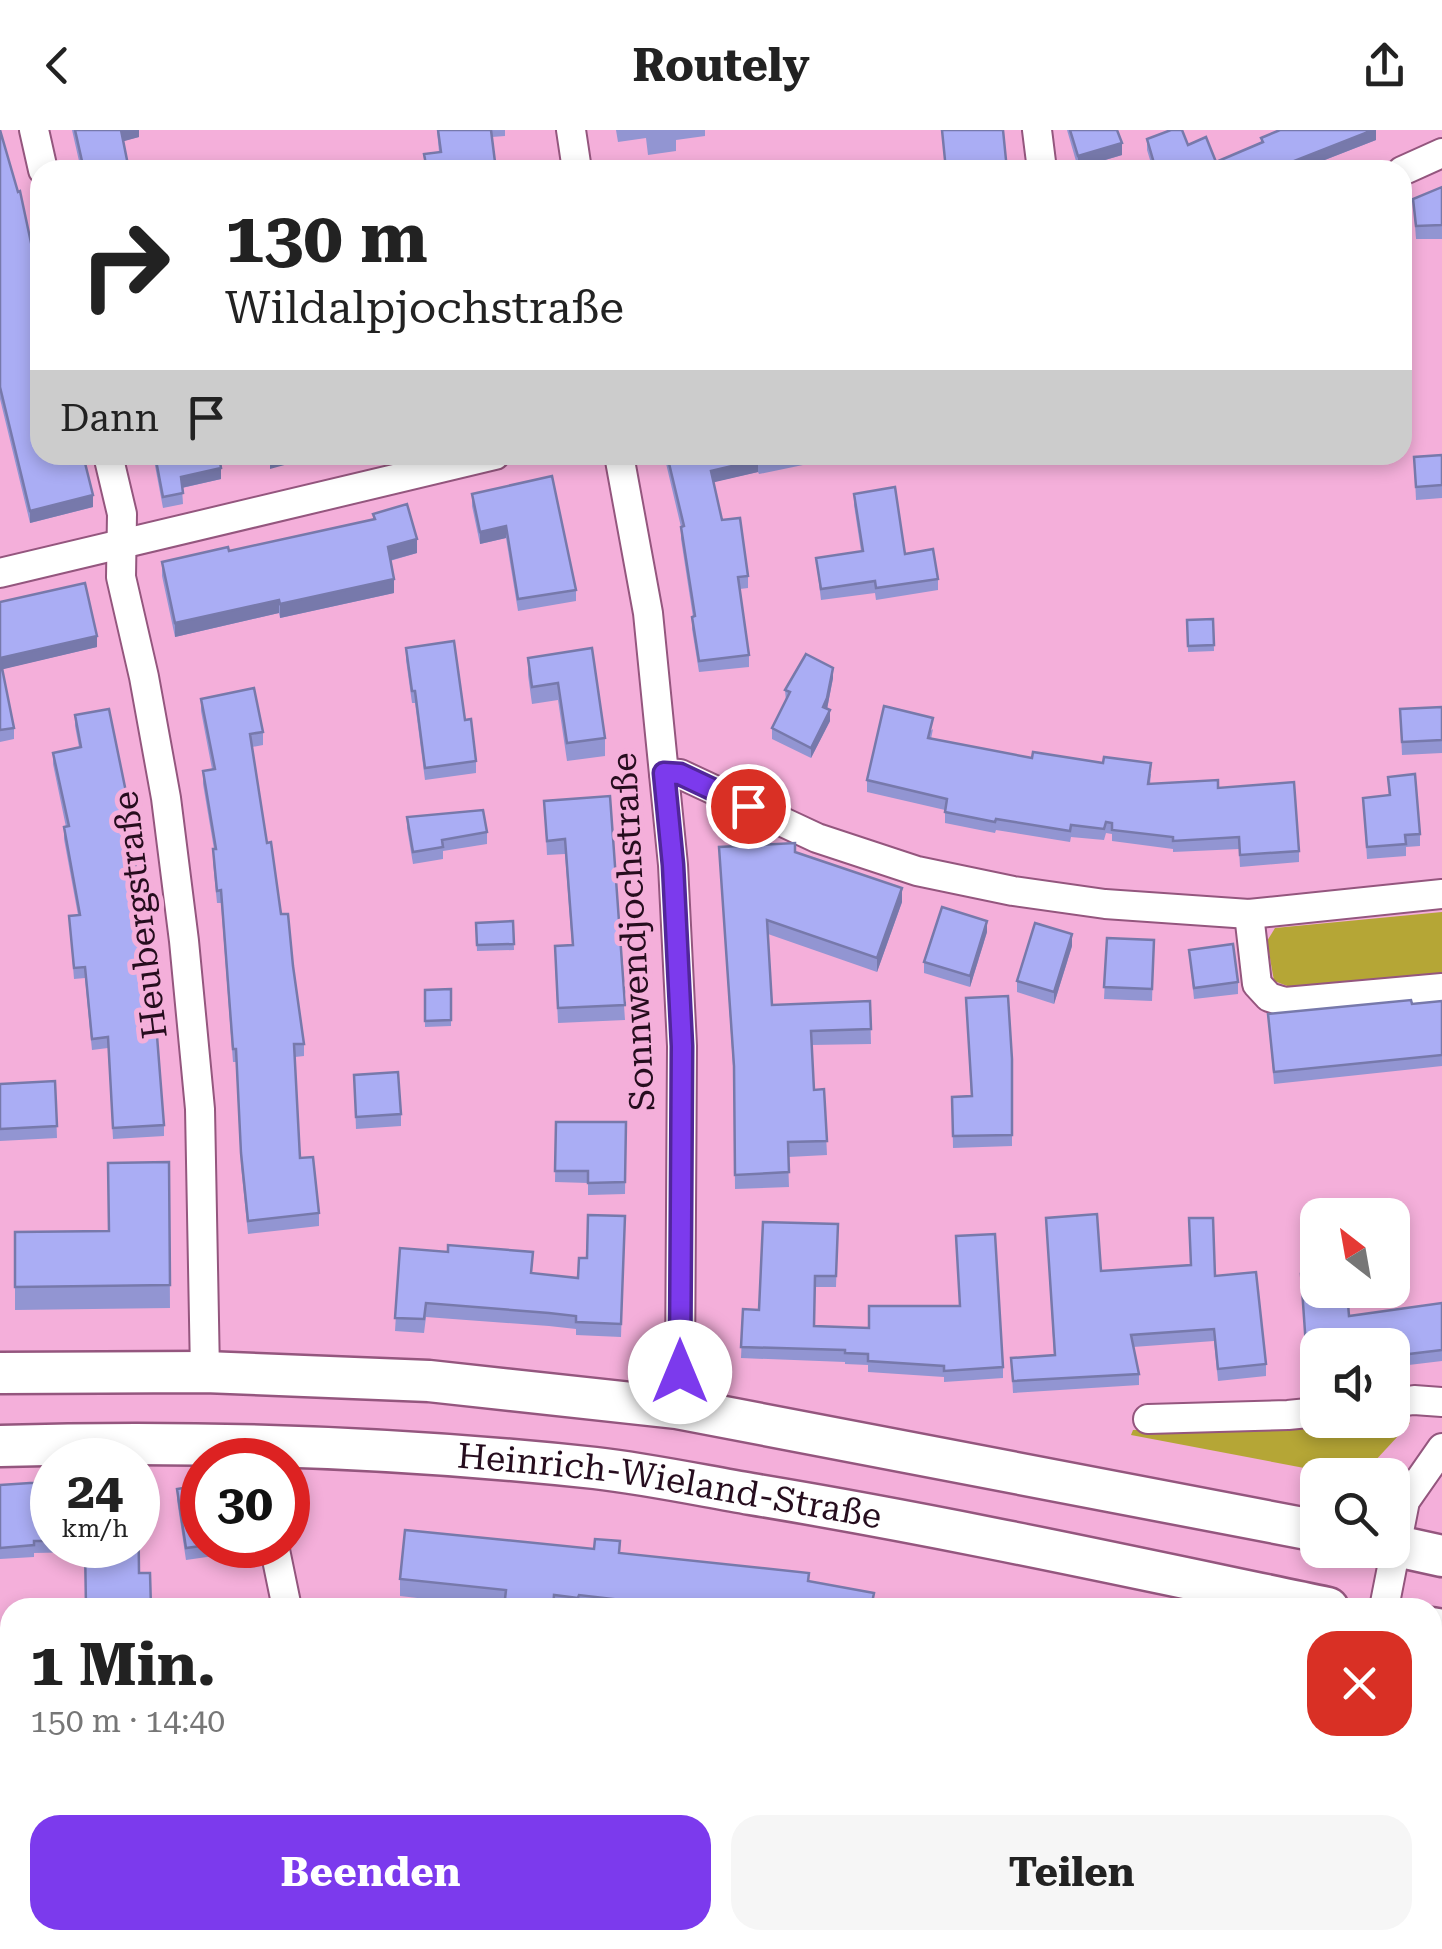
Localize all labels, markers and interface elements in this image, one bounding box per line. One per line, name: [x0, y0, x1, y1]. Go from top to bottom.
icon: back: [30, 38, 85, 93]
icon: share: [1357, 38, 1412, 93]
text: Routely: [632, 39, 810, 92]
text: 130 m: [225, 197, 428, 279]
icon: right: [60, 200, 190, 330]
text: Wildalpjochstraße: [225, 281, 624, 334]
icon: arrive: [179, 390, 234, 445]
text: Dann: [60, 396, 159, 440]
street label: Sonnwendjochstraße: [604, 752, 663, 1112]
pin: [706, 764, 791, 849]
icon: arrive: [721, 779, 776, 834]
street label: Heubergstraße: [105, 789, 176, 1041]
north arrow: [1300, 1198, 1410, 1308]
map controls: [1300, 1198, 1410, 1568]
position arrow: [628, 1320, 732, 1424]
button: sound: [1300, 1328, 1410, 1438]
street label: Heinrich-Wieland-Straße: [456, 1436, 885, 1538]
speed limit sign: 30: [180, 1438, 310, 1568]
button: search: [1300, 1458, 1410, 1568]
text: 24: [67, 1462, 123, 1520]
text: km/h: [62, 1514, 128, 1543]
text: 1 Min.: [30, 1629, 216, 1700]
button: close: [1307, 1631, 1412, 1736]
text: 150 m · 14:40: [30, 1702, 225, 1740]
button: Beenden: [30, 1815, 711, 1930]
button: Teilen: [731, 1815, 1412, 1930]

